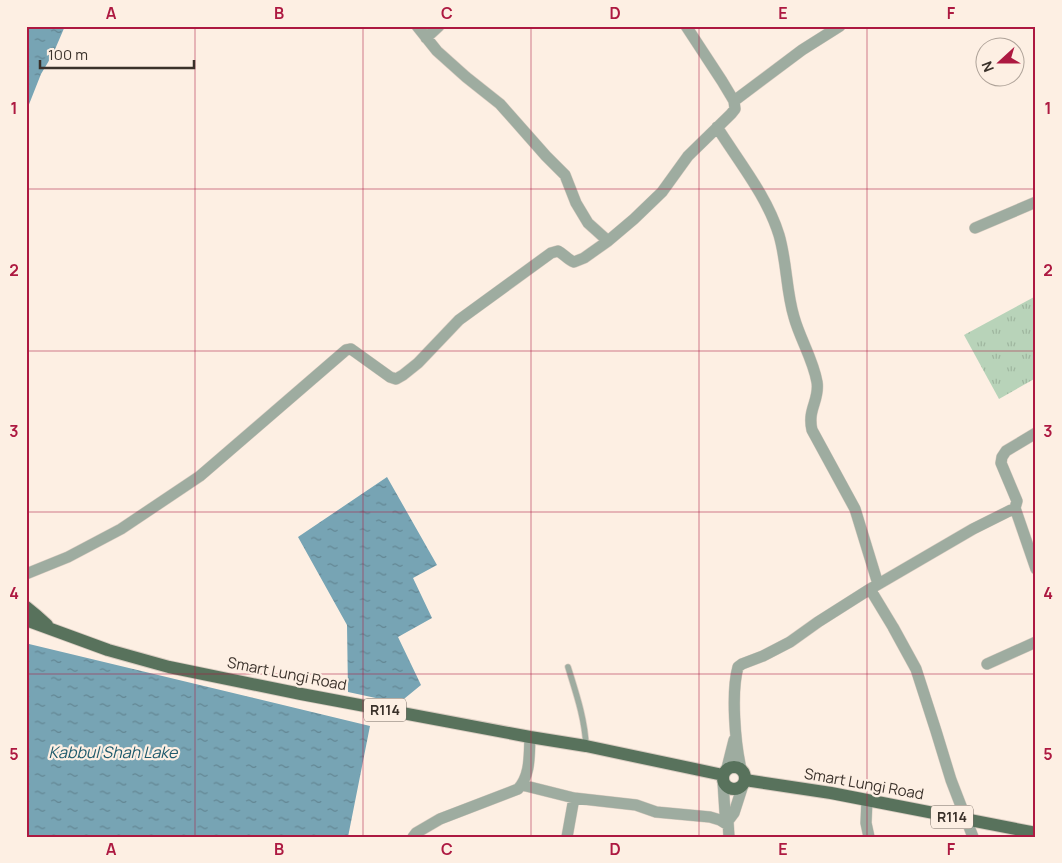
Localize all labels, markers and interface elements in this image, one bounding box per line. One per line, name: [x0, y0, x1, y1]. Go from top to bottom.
text: A: [106, 2, 117, 24]
text: B: [274, 2, 284, 24]
text: C: [441, 2, 453, 24]
text: D: [609, 2, 621, 24]
text: E: [778, 2, 788, 24]
text: F: [947, 2, 956, 24]
scale bar: [40, 38, 194, 70]
north arrow: [974, 38, 1024, 88]
text: 100 m: [48, 44, 88, 65]
text: N: [977, 59, 998, 75]
text: 1: [10, 97, 18, 119]
text: 1: [1044, 97, 1052, 119]
text: 2: [9, 259, 19, 281]
text: 2: [1043, 259, 1053, 281]
text: 3: [9, 420, 19, 442]
text: 3: [1043, 420, 1053, 442]
text: 4: [9, 582, 19, 604]
text: 4: [1043, 582, 1053, 604]
street label: Smart Lungi Road: [226, 652, 349, 695]
road number: R114: [364, 698, 406, 722]
water label: Kabbul Shah Lake: [49, 741, 179, 763]
text: 5: [9, 743, 19, 765]
text: 5: [1043, 743, 1053, 765]
street label: Smart Lungi Road: [803, 763, 926, 804]
road number: R114: [931, 806, 973, 829]
text: A: [106, 838, 117, 860]
text: B: [274, 838, 284, 860]
text: C: [441, 838, 453, 860]
text: D: [609, 838, 621, 860]
text: E: [778, 838, 788, 860]
text: F: [947, 838, 956, 860]

